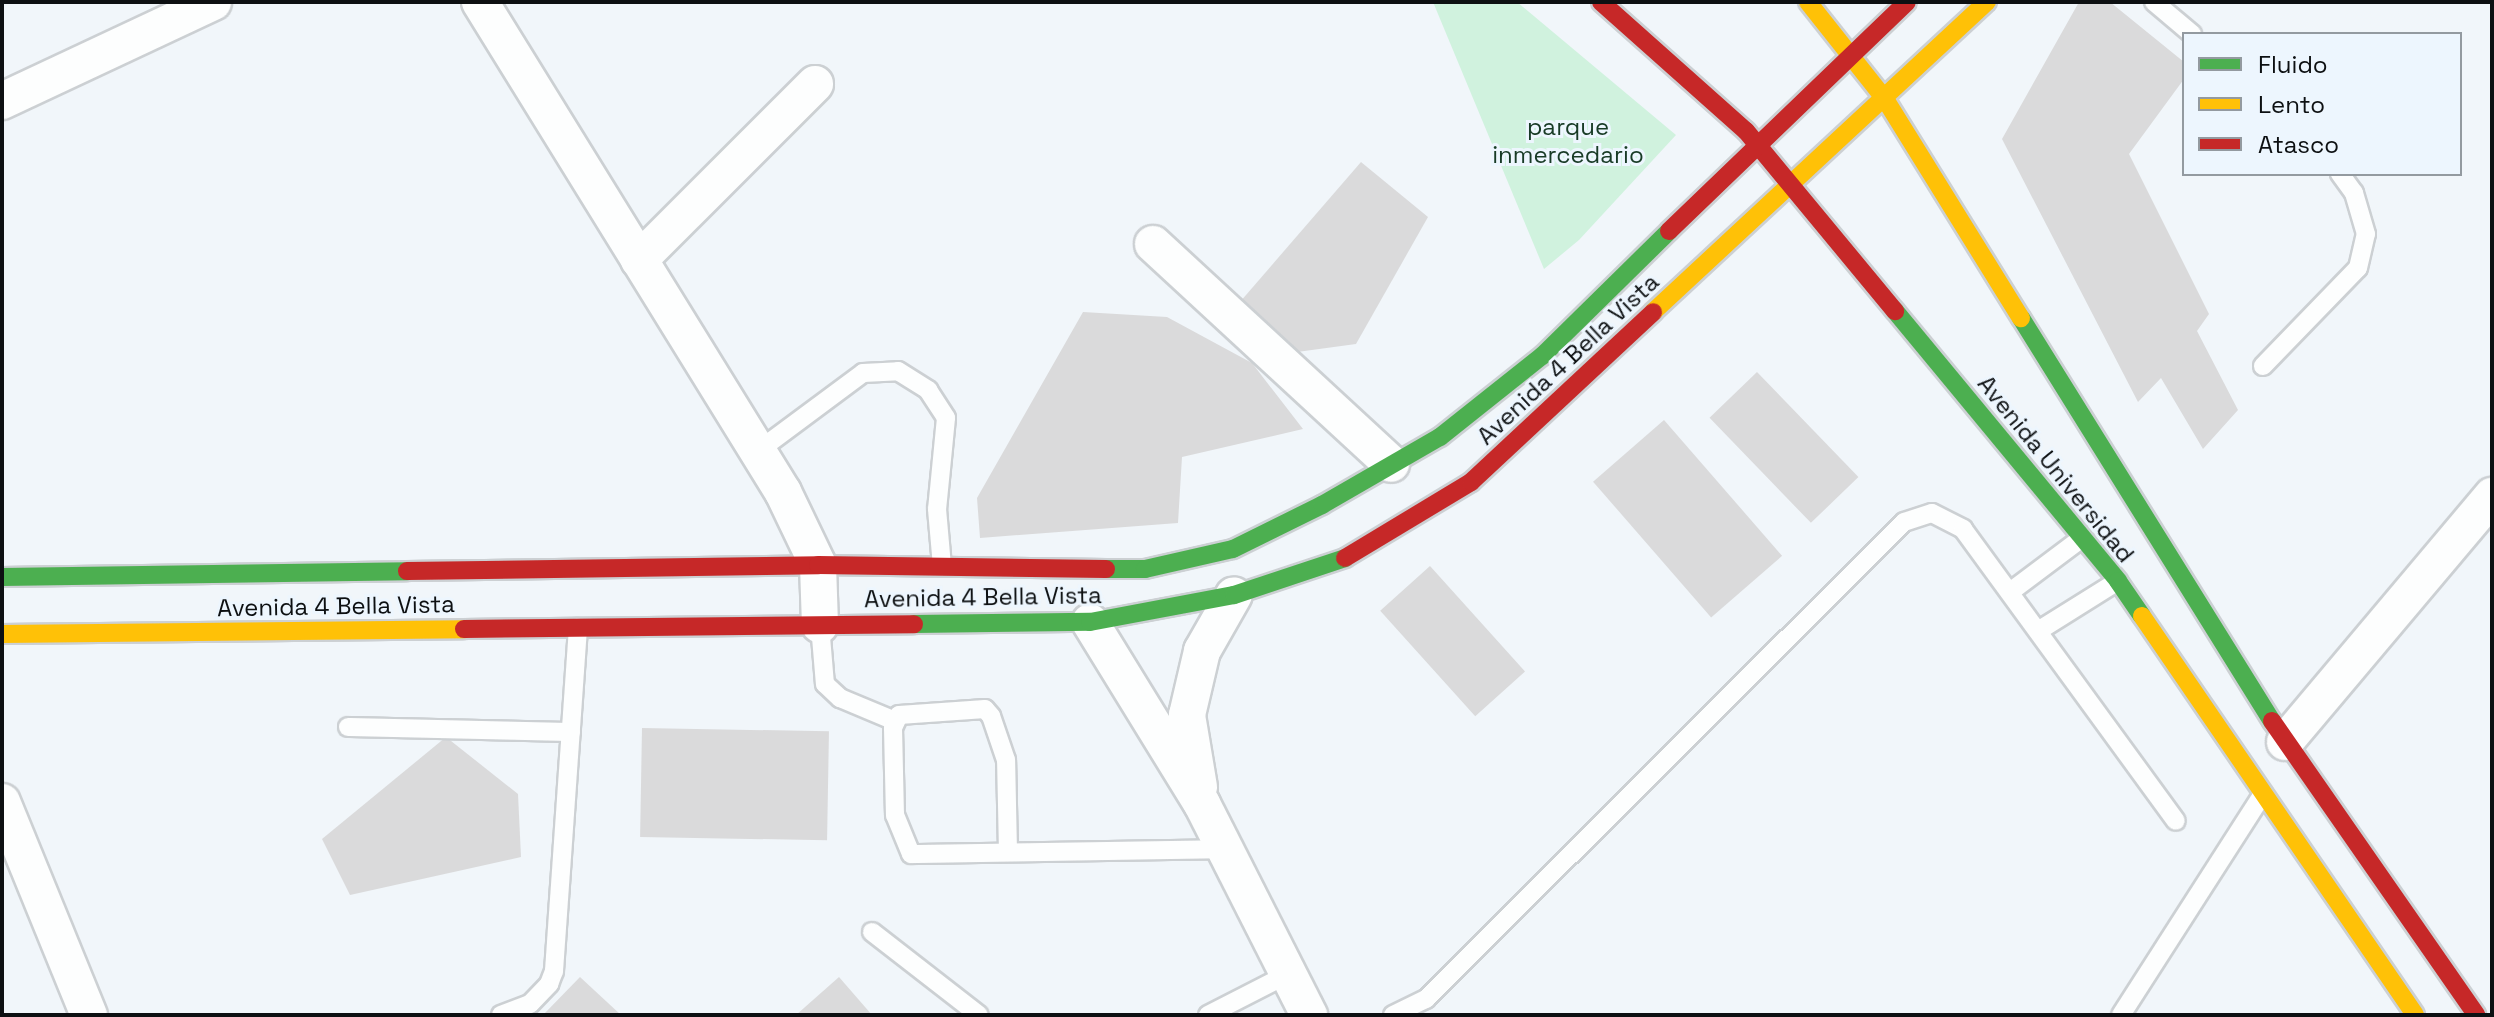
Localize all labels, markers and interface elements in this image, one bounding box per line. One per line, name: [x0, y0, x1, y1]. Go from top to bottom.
legend: [2182, 32, 2462, 176]
text: Fluido: [2258, 49, 2328, 80]
text: Lento: [2258, 89, 2325, 120]
park label: parque inmercedario: [1492, 113, 1644, 169]
text: Atasco: [2258, 129, 2339, 160]
street label: Avenida 4 Bella Vista: [1471, 267, 1665, 451]
street label: Avenida Universidad: [1972, 370, 2140, 568]
street label: Avenida 4 Bella Vista: [864, 581, 1102, 613]
street label: Avenida 4 Bella Vista: [217, 590, 455, 622]

